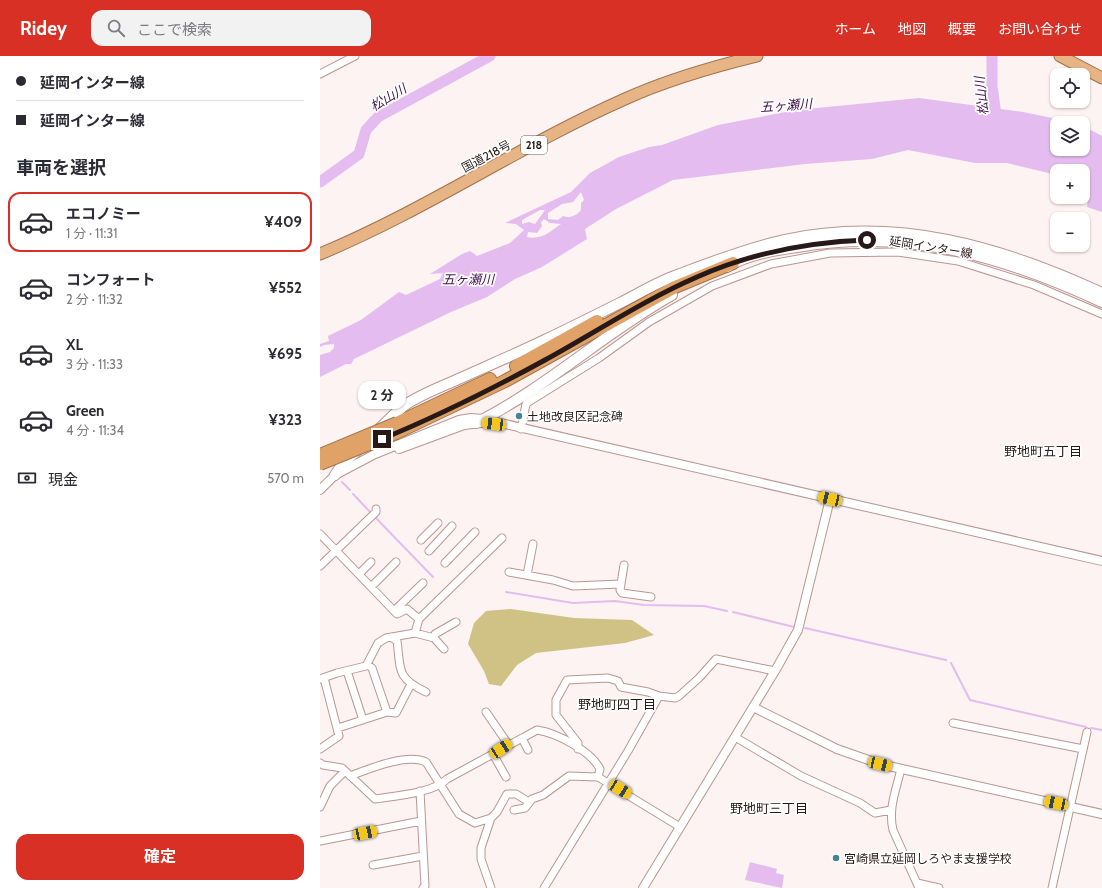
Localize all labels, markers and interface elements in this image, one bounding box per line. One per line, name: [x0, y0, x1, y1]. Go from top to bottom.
search box: [91, 10, 371, 46]
text: Ridey: [20, 17, 67, 40]
icon: search: [105, 17, 127, 39]
text: ホーム: [834, 20, 876, 38]
text: 地図: [898, 20, 926, 38]
text: 概要: [948, 20, 976, 38]
text: お問い合わせ: [998, 20, 1082, 38]
text: ここで検索: [137, 21, 212, 39]
map controls: [1050, 68, 1090, 252]
button: locate: [1050, 68, 1090, 108]
text: 延岡インター線: [40, 74, 145, 92]
water label: 松山川: [971, 74, 991, 116]
water label: 松山川: [367, 79, 411, 114]
water label: 五ヶ瀬川: [759, 95, 814, 115]
text: 延岡インター線: [40, 112, 145, 130]
button: layers: [1050, 116, 1090, 156]
road number: 218: [521, 136, 547, 154]
street label: 国道218号: [459, 137, 513, 175]
text: 車両を選択: [16, 157, 106, 179]
button: +: [1050, 164, 1090, 204]
icon: car: [18, 204, 54, 240]
text: エコノミー: [66, 205, 141, 223]
button: −: [1050, 212, 1090, 252]
text: ¥409: [265, 213, 302, 231]
text: 1 分 · 11:31: [66, 225, 118, 241]
route start: [858, 231, 876, 249]
street label: 延岡インター線: [888, 233, 974, 261]
icon: car: [18, 270, 54, 306]
text: コンフォート: [66, 271, 156, 289]
water label: 五ヶ瀬川: [442, 271, 496, 287]
text: ¥552: [269, 279, 302, 297]
text: 2 分 · 11:32: [66, 291, 123, 307]
icon: car: [18, 336, 54, 372]
text: XL: [66, 336, 83, 354]
text: ¥695: [268, 345, 302, 363]
text: 3 分 · 11:33: [66, 356, 123, 372]
callout: 2 分: [358, 381, 406, 409]
text: 2 分: [371, 387, 393, 403]
icon: car: [18, 402, 54, 438]
text: Green: [66, 402, 104, 420]
place label: 土地改良区記念碑: [527, 409, 623, 424]
text: ¥323: [269, 411, 302, 429]
marker: 土地改良区記念碑: [514, 411, 524, 421]
car: [481, 417, 507, 431]
text: 4 分 · 11:34: [66, 422, 124, 438]
route end: [373, 430, 391, 448]
district label: 野地町五丁目: [1004, 443, 1082, 459]
icon: cash: [16, 467, 38, 489]
text: 570 m: [267, 470, 304, 486]
text: 現金: [48, 471, 78, 489]
car: [817, 490, 843, 508]
district label: 野地町四丁目: [578, 696, 656, 712]
car: [488, 737, 514, 761]
car: [867, 755, 893, 773]
car: [607, 778, 633, 800]
car: [1043, 795, 1069, 811]
district label: 野地町三丁目: [730, 800, 808, 816]
car: [352, 825, 378, 841]
button: 確定: [16, 834, 304, 880]
place label: 宮崎県立延岡しろやま支援学校: [844, 851, 1012, 866]
marker: 宮崎県立延岡しろやま支援学校: [831, 853, 841, 863]

